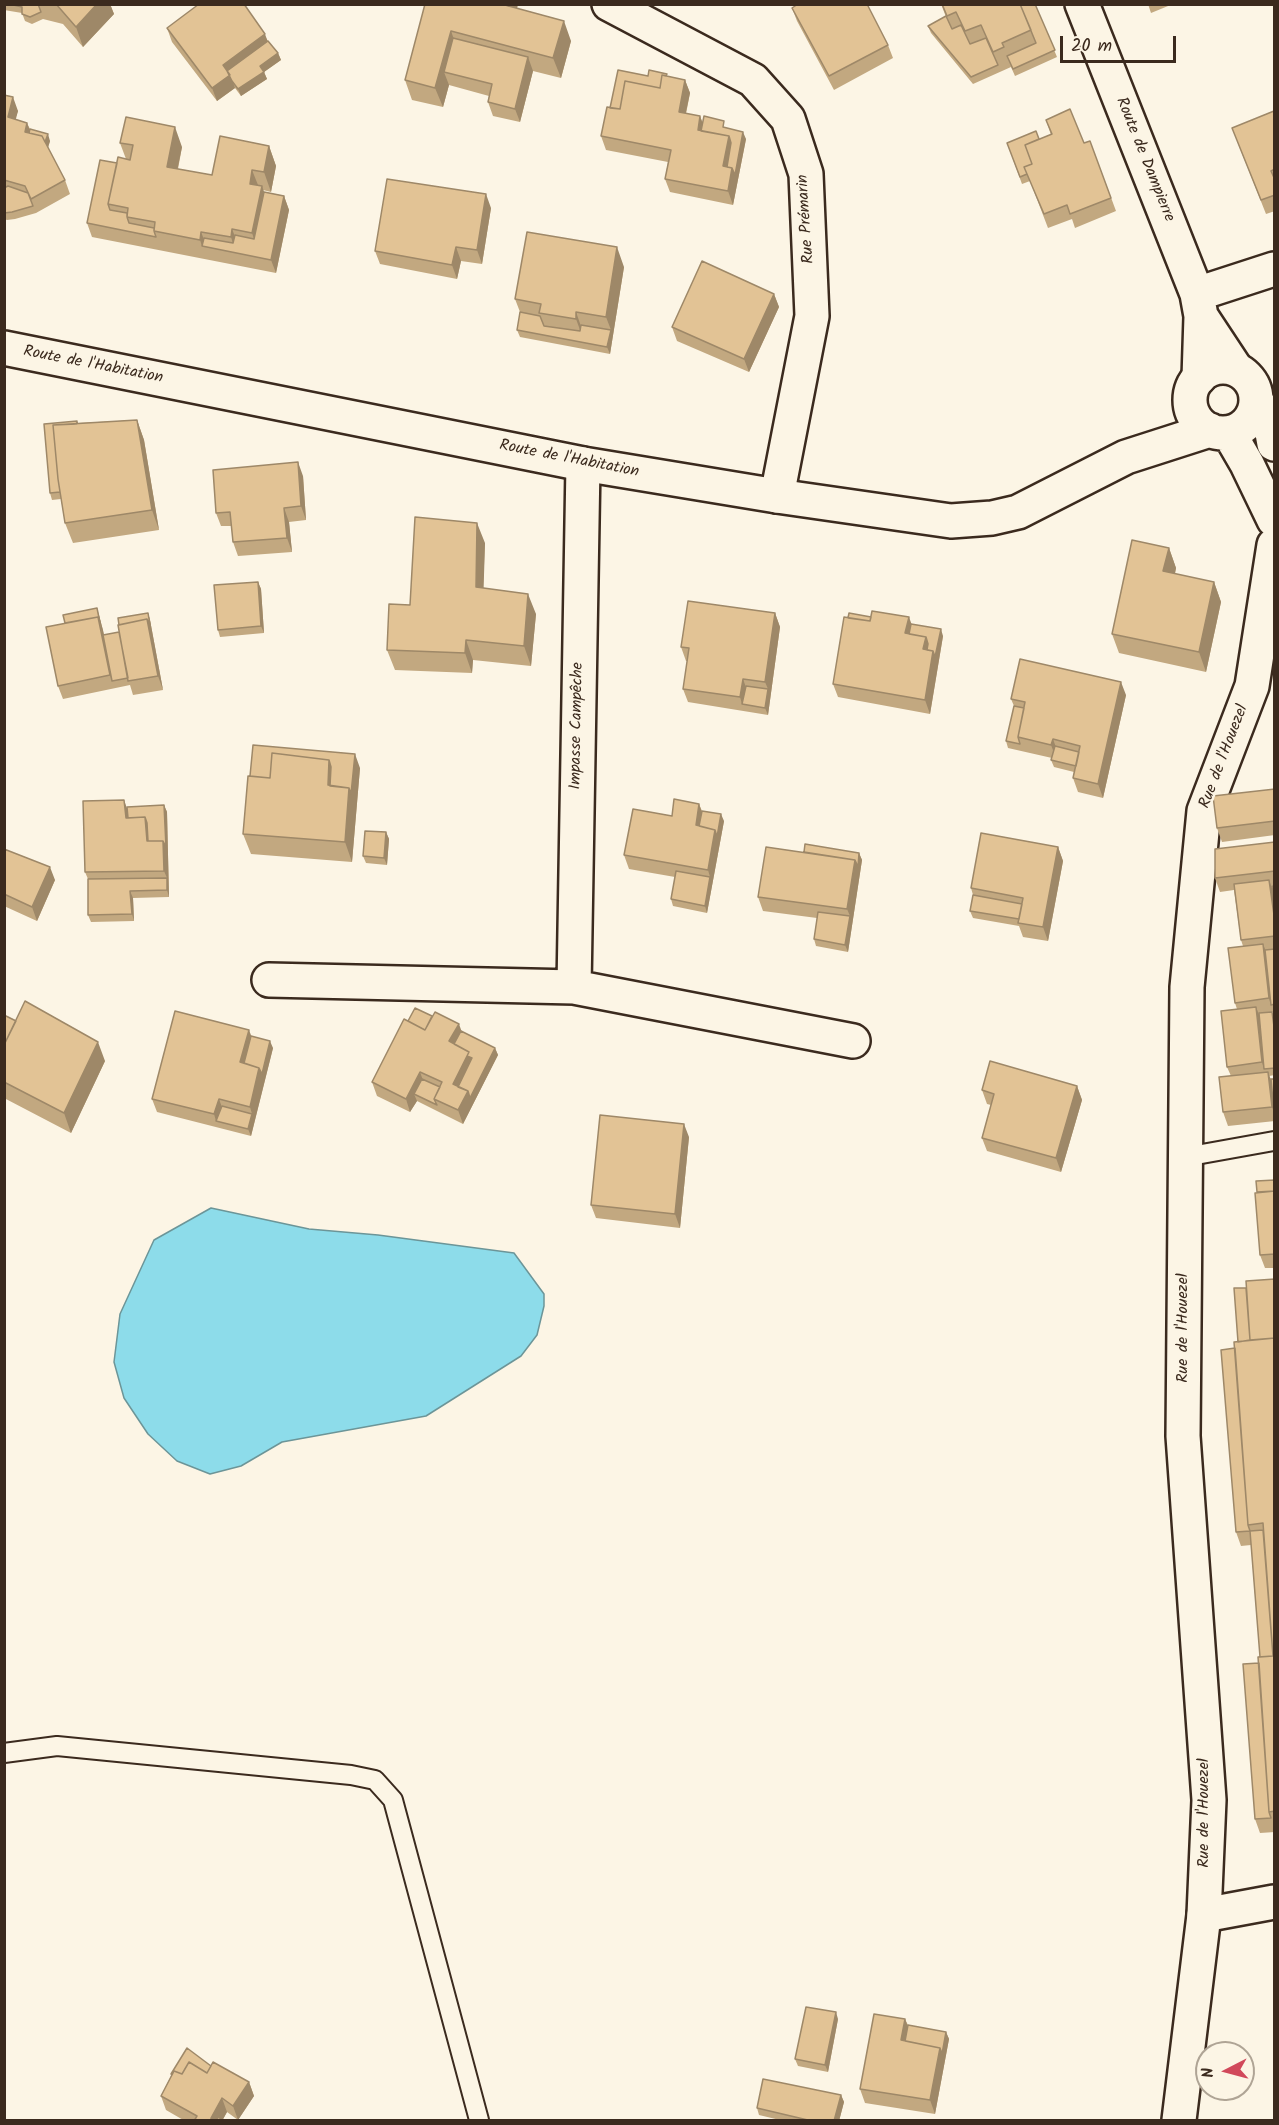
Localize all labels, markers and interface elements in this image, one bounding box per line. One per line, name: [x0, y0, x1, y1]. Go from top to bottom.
scale bar: [1063, 24, 1178, 62]
text: 20 m: [1071, 32, 1112, 61]
street label: Route de Dampierre: [1110, 95, 1178, 225]
street label: Rue Prémarin: [794, 174, 820, 264]
street label: Route de l'Habitation: [22, 343, 164, 389]
street label: Route de l'Habitation: [498, 437, 640, 483]
street label: Impasse Campêche: [567, 662, 589, 790]
street label: Rue de l'Houezel: [1196, 702, 1254, 812]
street label: Rue de l'Houezel: [1174, 1273, 1194, 1383]
street label: Rue de l'Houezel: [1195, 1758, 1215, 1868]
north arrow: [1195, 2041, 1255, 2101]
text: N: [1196, 2066, 1222, 2079]

